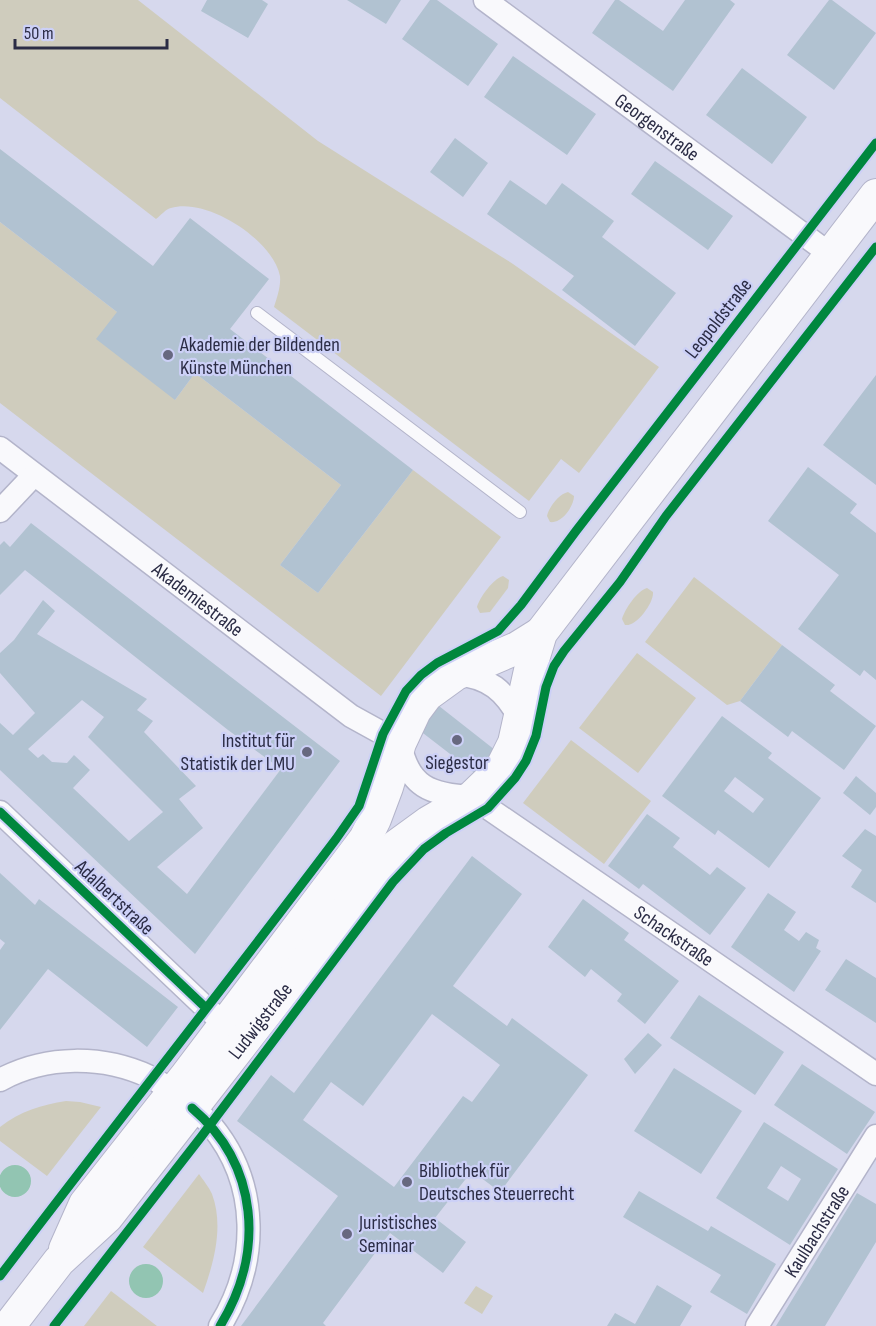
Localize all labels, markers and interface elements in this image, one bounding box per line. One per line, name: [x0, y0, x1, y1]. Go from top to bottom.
scale bar: [15, 12, 166, 50]
text: 50 m: [24, 23, 54, 44]
street label: Georgenstraße: [610, 89, 704, 167]
street label: Leopoldstraße: [680, 274, 757, 363]
place label: Akademie der Bildenden Künste München: [179, 333, 340, 380]
marker: Akademie der Bildenden Künste München: [161, 348, 175, 362]
street label: Akademiestraße: [146, 557, 248, 642]
place label: Institut für Statistik der LMU: [181, 729, 295, 776]
marker: Siegestor: [450, 733, 464, 747]
marker: Institut für Statistik der LMU: [300, 745, 314, 759]
place label: Siegestor: [425, 751, 489, 775]
street label: Adalbertstraße: [69, 854, 159, 940]
street label: Schackstraße: [629, 901, 718, 972]
street label: Ludwigstraße: [224, 978, 298, 1064]
place label: Bibliothek für Deutsches Steuerrecht: [419, 1159, 574, 1206]
marker: Bibliothek für Deutsches Steuerrecht: [400, 1175, 414, 1189]
street label: Kaulbachstraße: [779, 1181, 855, 1282]
place label: Juristisches Seminar: [358, 1211, 437, 1258]
marker: Juristisches Seminar: [340, 1227, 354, 1241]

